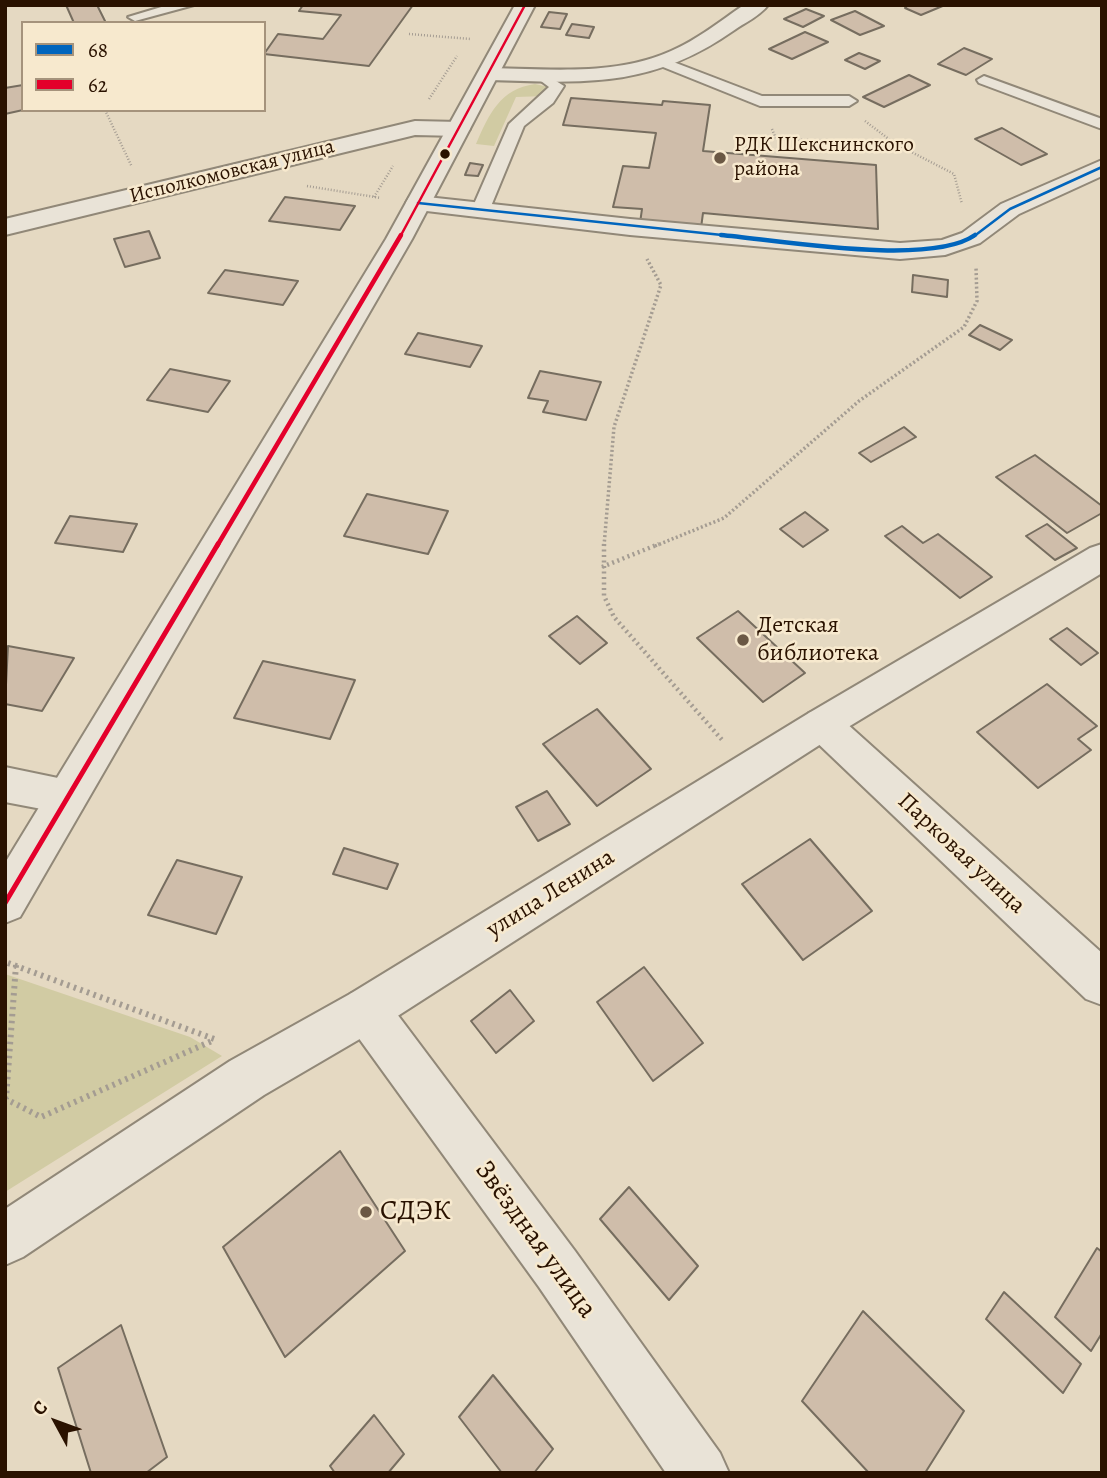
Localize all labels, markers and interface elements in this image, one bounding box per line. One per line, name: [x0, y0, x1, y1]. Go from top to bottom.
legend: [21, 21, 266, 112]
text: 68: [88, 36, 108, 64]
text: 62: [88, 71, 108, 99]
place label: РДК Шекснинского района: [734, 133, 914, 183]
street label: Исполкомовская улица: [127, 134, 337, 210]
unlabelled marker: [438, 147, 452, 161]
marker: РДК Шекснинского района: [712, 150, 728, 166]
place label: Детская библиотека: [757, 612, 879, 668]
marker: Детская библиотека: [735, 632, 751, 648]
street label: Парковая улица: [891, 787, 1031, 921]
street label: улица Ленина: [482, 843, 620, 945]
street label: Звёздная улица: [467, 1155, 603, 1325]
place label: СДЭК: [380, 1195, 451, 1229]
marker: СДЭК: [358, 1204, 374, 1220]
north arrow: [21, 1387, 91, 1457]
text: С: [26, 1395, 54, 1421]

